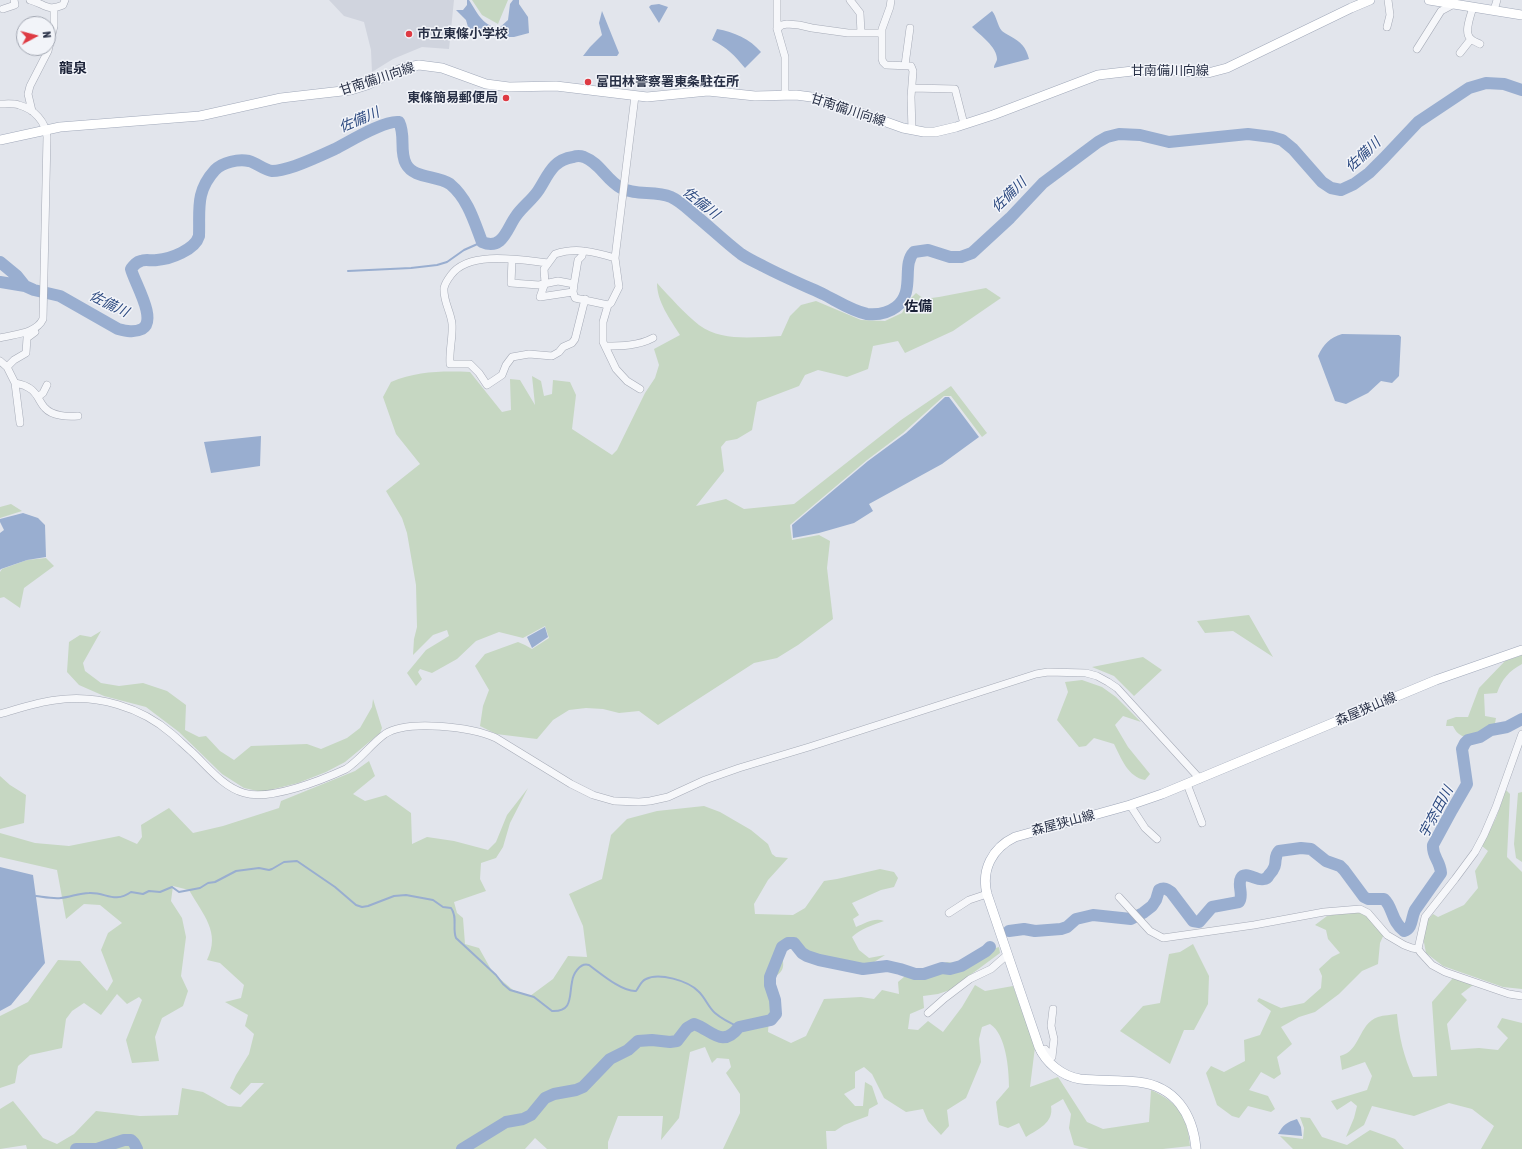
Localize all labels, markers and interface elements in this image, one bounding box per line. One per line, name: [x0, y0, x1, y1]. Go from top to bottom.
north arrow: [16, 16, 56, 56]
place label: 市立東條小学校: [417, 26, 508, 42]
marker: 市立東條小学校: [404, 29, 414, 39]
text: N: [41, 31, 53, 39]
street label: 甘南備川向線: [337, 60, 417, 98]
district label: 龍泉: [59, 61, 87, 77]
street label: 甘南備川向線: [1131, 63, 1209, 79]
place label: 富田林警察署東条駐在所: [596, 74, 739, 90]
marker: 富田林警察署東条駐在所: [583, 77, 593, 87]
place label: 東條簡易郵便局: [407, 90, 498, 106]
street label: 甘南備川向線: [808, 91, 888, 129]
marker: 東條簡易郵便局: [501, 93, 511, 103]
water label: 佐備川: [336, 104, 382, 136]
water label: 佐備川: [1342, 135, 1384, 175]
water label: 佐備川: [988, 174, 1030, 216]
water label: 佐備川: [679, 183, 723, 223]
water label: 佐備川: [86, 287, 132, 321]
district label: 佐備: [904, 299, 932, 315]
street label: 森屋狭山線: [1333, 689, 1399, 729]
water label: 宇奈田川: [1415, 783, 1457, 841]
street label: 森屋狭山線: [1030, 807, 1096, 839]

